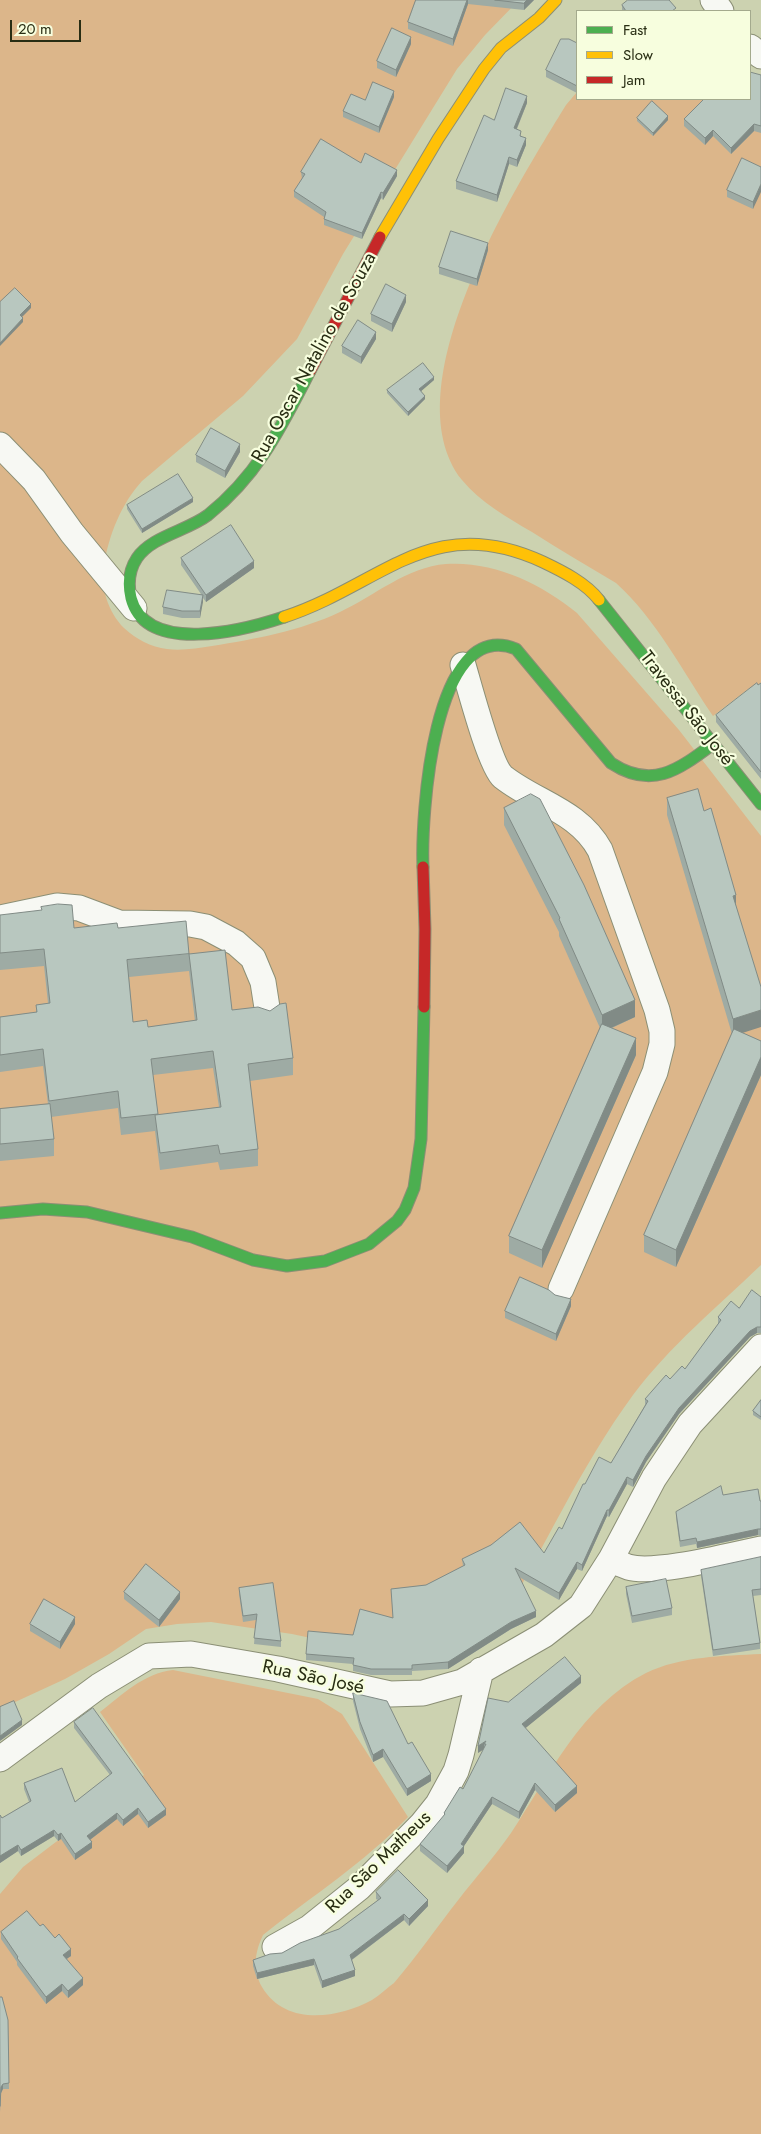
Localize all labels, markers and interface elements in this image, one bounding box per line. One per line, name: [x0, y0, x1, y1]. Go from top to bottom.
scale bar: [12, 10, 84, 42]
legend: [576, 10, 751, 100]
text: 20 m: [18, 18, 52, 40]
text: Fast: [623, 19, 647, 41]
text: Slow: [623, 44, 653, 66]
text: Jam: [623, 69, 646, 91]
street label: Rua Oscar Natalino de Souza: [248, 249, 382, 467]
street label: Travessa São José: [634, 647, 738, 771]
street label: Rua São José: [260, 1656, 366, 1700]
street label: Rua São Matheus: [322, 1807, 436, 1919]

